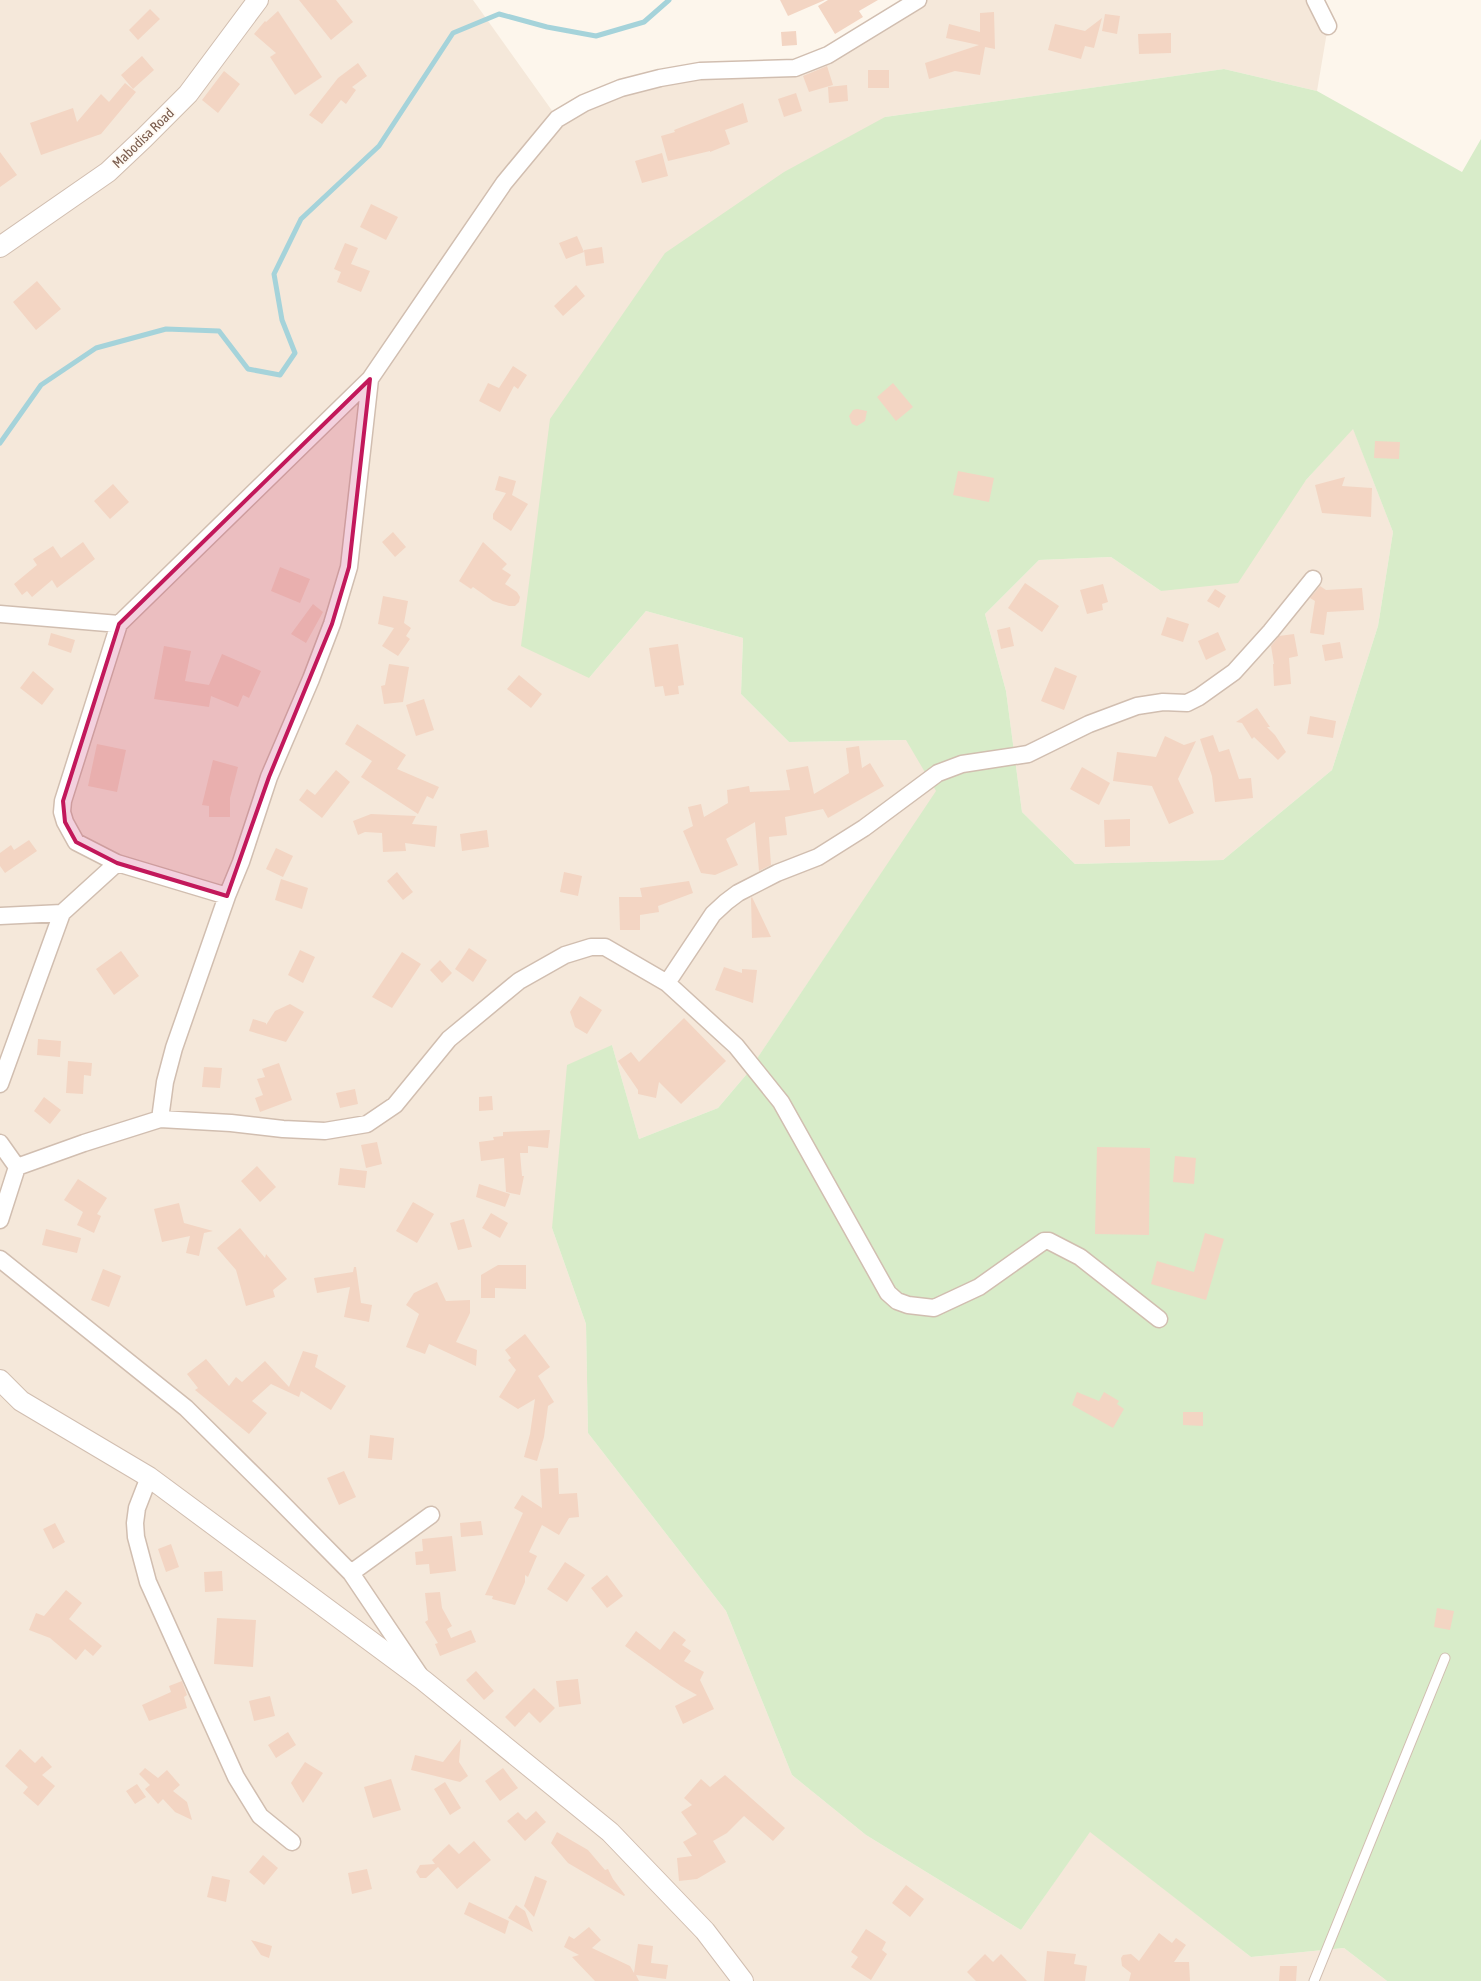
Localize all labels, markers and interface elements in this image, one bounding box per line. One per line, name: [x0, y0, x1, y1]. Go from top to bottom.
street label: Mabodisa Road: [109, 105, 177, 171]

